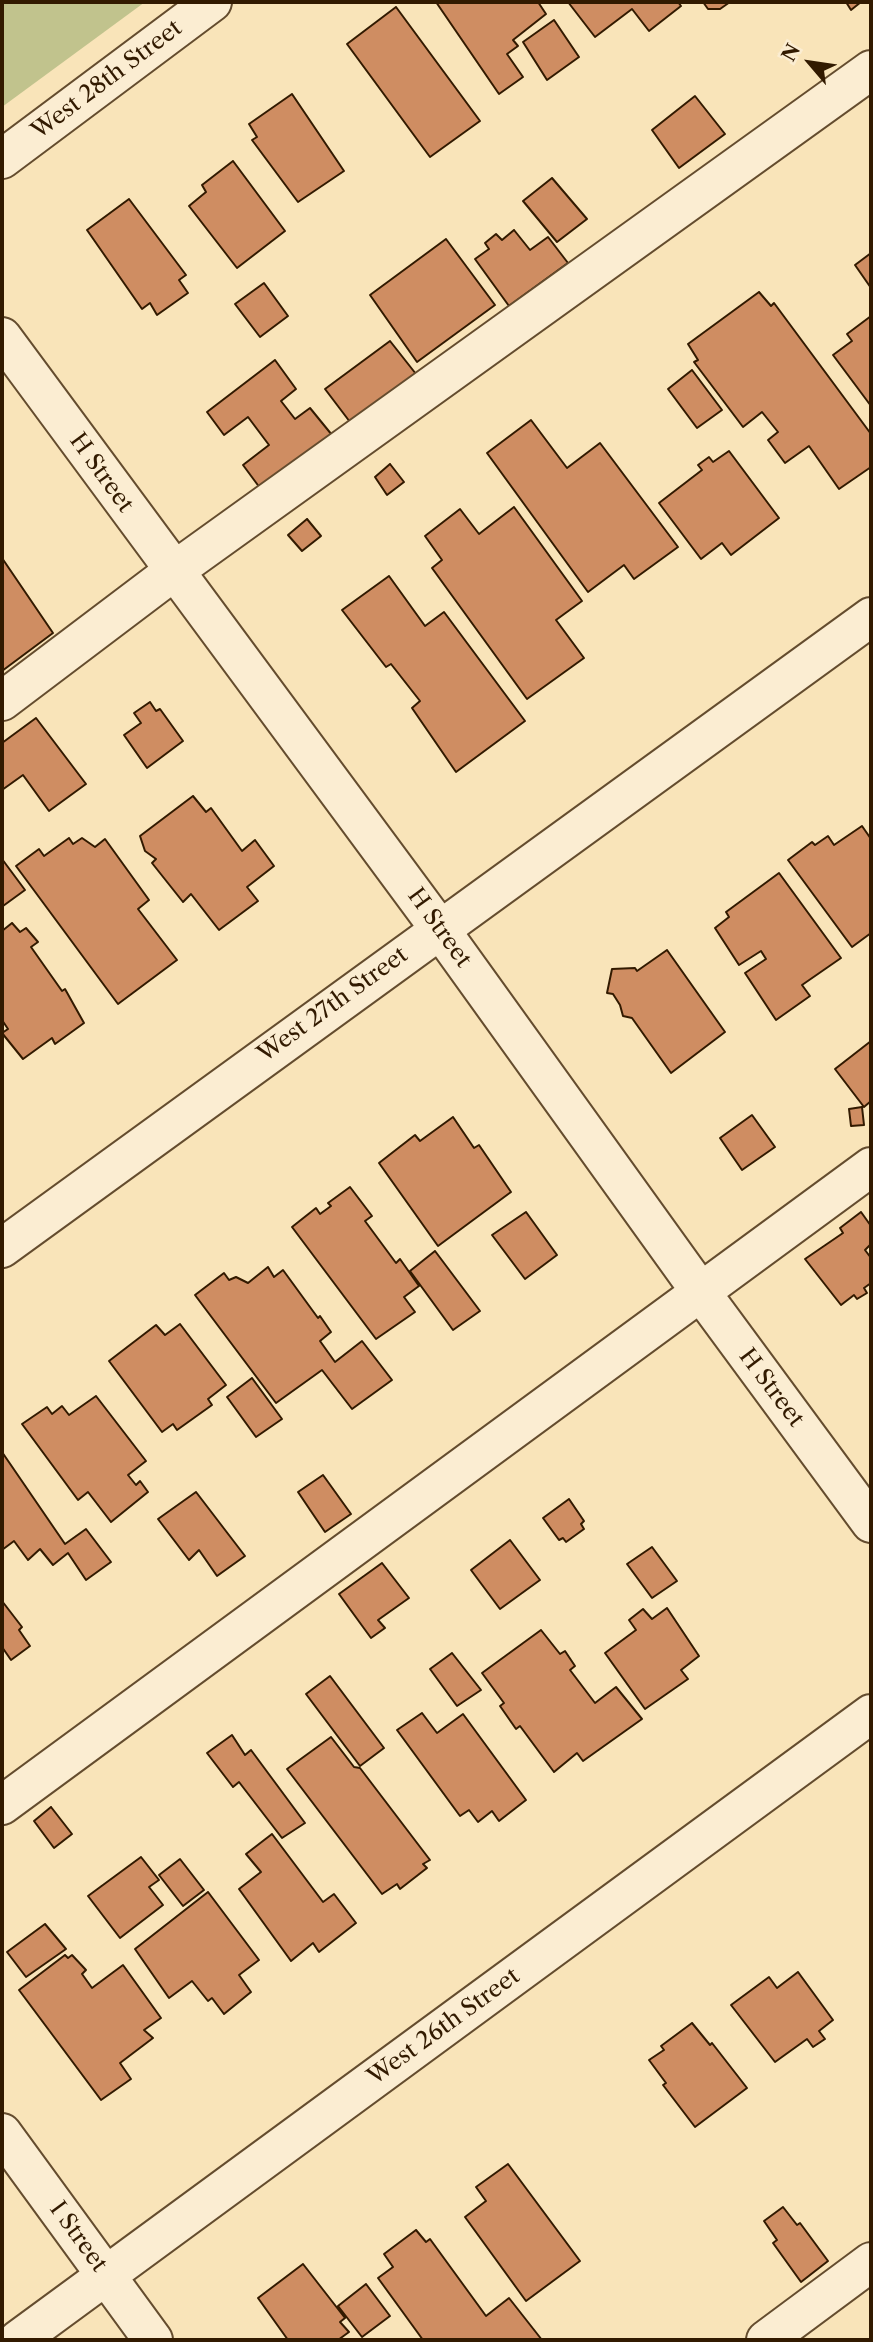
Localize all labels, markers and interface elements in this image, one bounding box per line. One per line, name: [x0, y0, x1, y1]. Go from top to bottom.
street label: West 28th Street: [26, 15, 188, 145]
north arrow: [775, 28, 845, 98]
text: N: [777, 40, 805, 65]
street label: H Street: [63, 428, 139, 518]
street label: H Street: [401, 883, 477, 973]
street label: West 27th Street: [253, 941, 413, 1069]
street label: H Street: [733, 1343, 809, 1433]
street label: West 26th Street: [363, 1963, 525, 2091]
street label: I Street: [43, 2197, 113, 2277]

